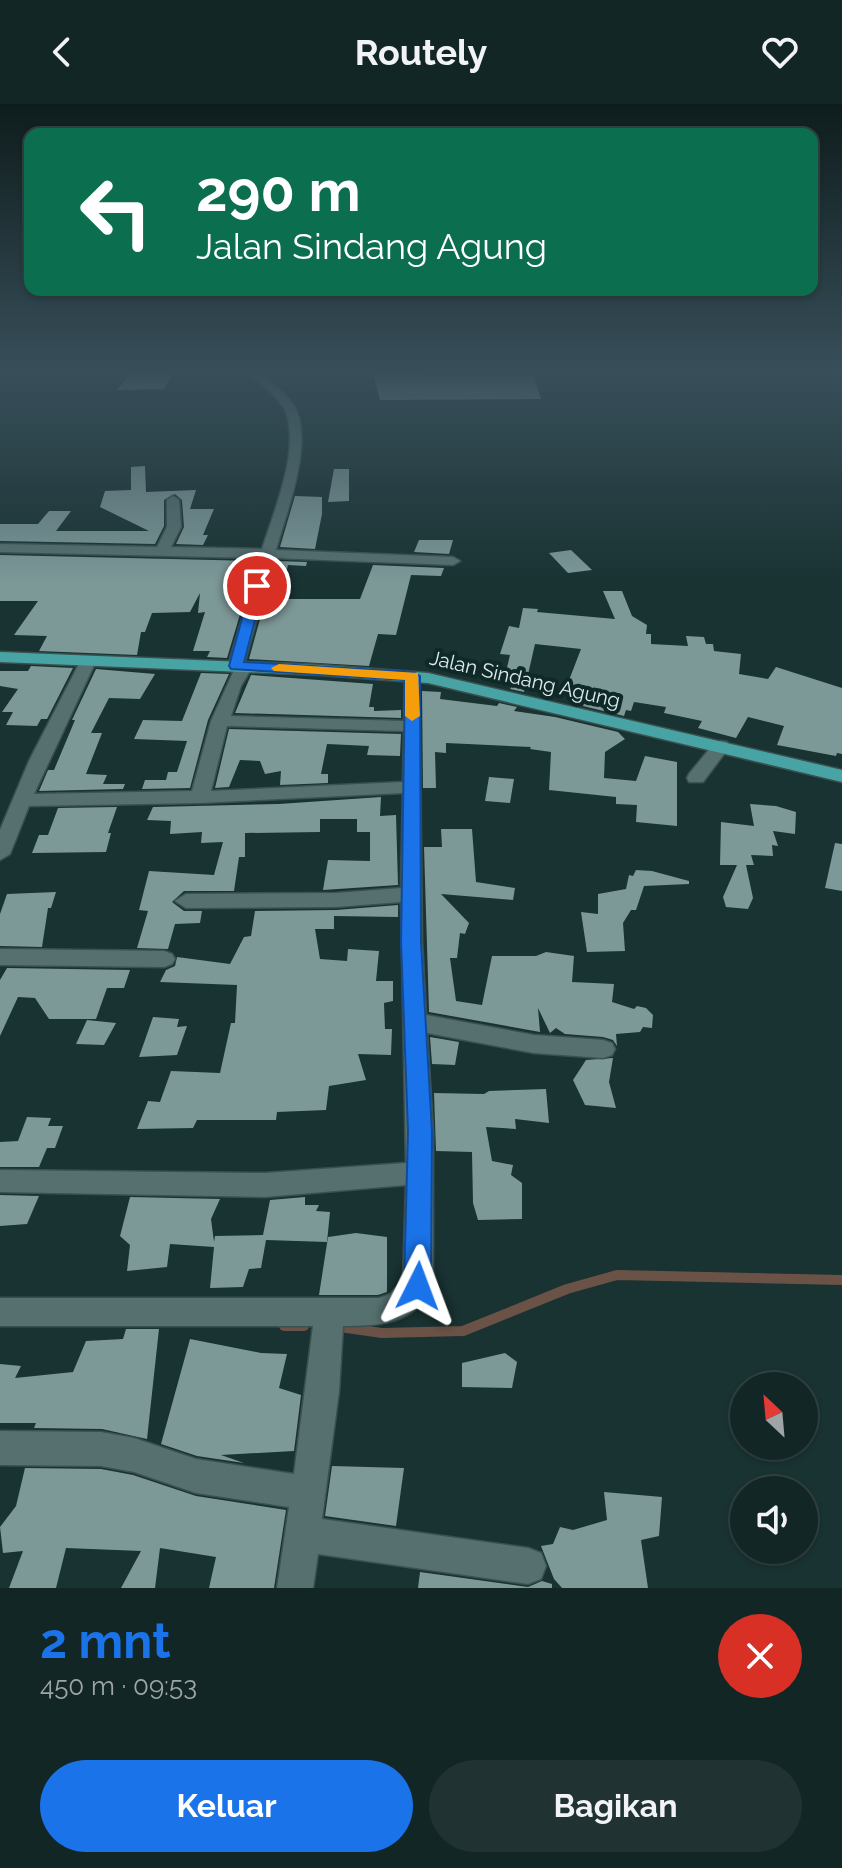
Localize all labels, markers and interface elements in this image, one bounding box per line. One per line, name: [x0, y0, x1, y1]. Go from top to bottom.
icon: back: [40, 30, 84, 74]
icon: heart: [758, 30, 802, 74]
text: Routely: [355, 31, 487, 73]
text: 290 m: [196, 158, 361, 224]
icon: left: [64, 160, 168, 264]
text: Jalan Sindang Agung: [196, 225, 547, 267]
pin: [223, 552, 291, 620]
icon: arrive: [235, 564, 279, 608]
street label: Jalan Sindang Agung: [427, 645, 623, 713]
position arrow: [376, 1244, 460, 1328]
north arrow: [730, 1372, 818, 1460]
map controls: [730, 1372, 818, 1564]
button: sound: [730, 1476, 818, 1564]
text: 2 mnt: [40, 1613, 171, 1669]
button: close: [718, 1614, 802, 1698]
text: 450 m · 09:53: [40, 1671, 197, 1701]
button: Keluar: [40, 1760, 413, 1852]
button: Bagikan: [429, 1760, 802, 1852]

